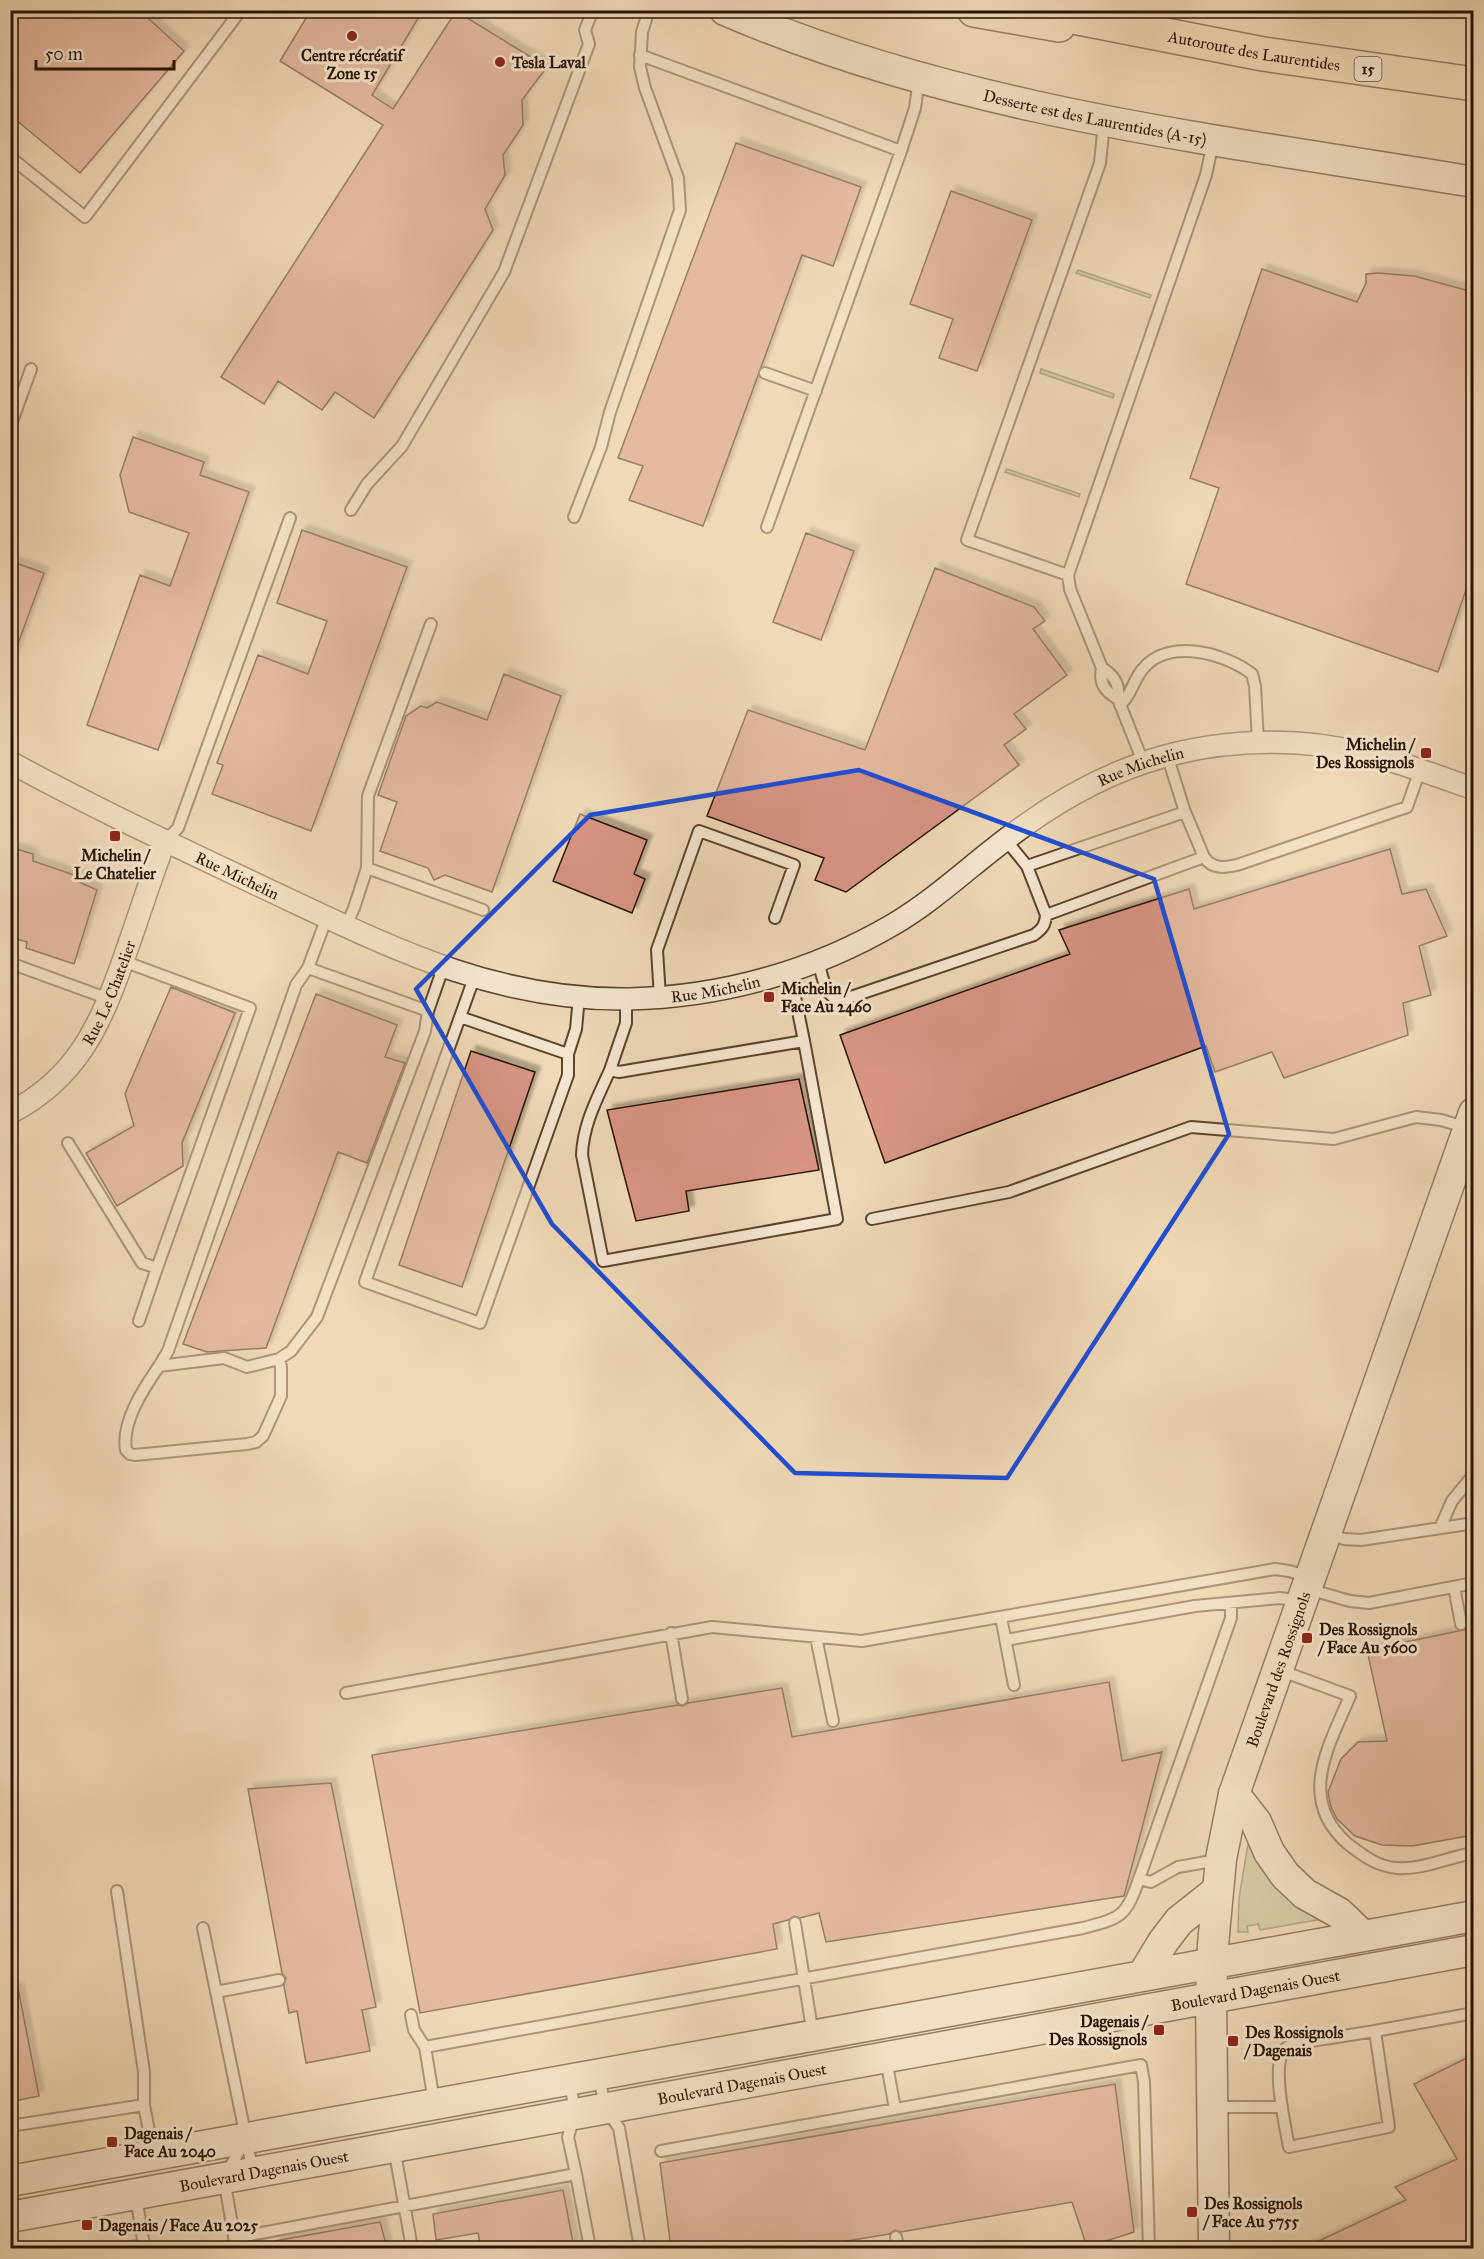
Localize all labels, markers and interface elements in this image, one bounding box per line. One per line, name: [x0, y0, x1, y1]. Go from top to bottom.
street label: Autoroute des Laurentides: [1166, 26, 1342, 75]
marker: Centre récréatif Zone 15: [345, 29, 359, 43]
scale bar: [36, 33, 174, 71]
text: 50 m: [45, 43, 83, 65]
place label: Centre récréatif Zone 15: [301, 46, 406, 83]
place label: Tesla Laval: [511, 53, 587, 72]
marker: Tesla Laval: [493, 55, 507, 69]
road number: 15: [1354, 57, 1382, 81]
street label: Desserte est des Laurentides (A-15): [981, 86, 1208, 150]
place label: Michelin / Des Rossignols: [1316, 735, 1416, 773]
street label: Rue Michelin: [1094, 743, 1186, 790]
marker: Michelin / Des Rossignols: [1419, 746, 1433, 760]
marker: Michelin / Le Chatelier: [108, 829, 122, 843]
place label: Michelin / Le Chatelier: [74, 846, 157, 883]
street label: Rue Michelin: [192, 848, 282, 904]
street label: Rue Le Chatelier: [78, 938, 139, 1049]
street label: Rue Michelin: [670, 972, 762, 1006]
place label: Michelin / Face Au 2460: [781, 979, 872, 1017]
marker: Michelin / Face Au 2460: [762, 990, 776, 1004]
street label: Boulevard des Rossignols: [1242, 1589, 1315, 1750]
place label: Des Rossignols / Face Au 5600: [1317, 1620, 1418, 1657]
marker: Des Rossignols / Face Au 5600: [1300, 1631, 1314, 1645]
street label: Boulevard Dagenais Ouest: [1169, 1966, 1342, 2015]
place label: Dagenais / Des Rossignols: [1049, 2012, 1149, 2050]
marker: Dagenais / Des Rossignols: [1152, 2023, 1166, 2037]
place label: Des Rossignols / Dagenais: [1243, 2023, 1344, 2061]
marker: Des Rossignols / Dagenais: [1226, 2034, 1240, 2048]
street label: Boulevard Dagenais Ouest: [656, 2059, 828, 2109]
place label: Dagenais / Face Au 2040: [124, 2124, 216, 2162]
marker: Dagenais / Face Au 2040: [105, 2135, 119, 2149]
street label: Boulevard Dagenais Ouest: [178, 2146, 350, 2196]
place label: Des Rossignols / Face Au 5755: [1202, 2194, 1303, 2231]
marker: Des Rossignols / Face Au 5755: [1185, 2205, 1199, 2219]
place label: Dagenais / Face Au 2025: [99, 2216, 259, 2236]
marker: Dagenais / Face Au 2025: [80, 2218, 94, 2232]

